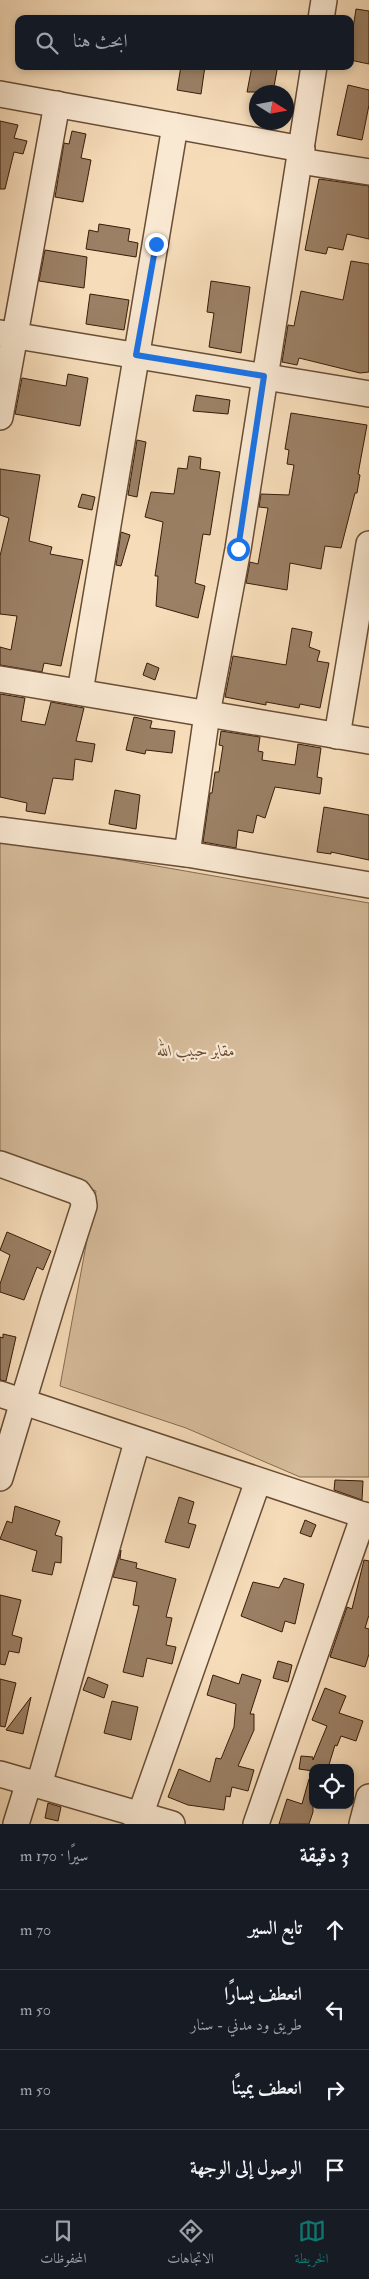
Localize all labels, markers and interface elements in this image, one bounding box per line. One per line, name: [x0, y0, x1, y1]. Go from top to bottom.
search box: [15, 15, 354, 70]
icon: search: [33, 29, 61, 57]
text: ابحث هنا: [73, 29, 128, 53]
north arrow: [249, 85, 294, 130]
route end: [145, 233, 168, 256]
route start: [227, 538, 250, 561]
park label: مقابر حبيب الله: [157, 1038, 235, 1061]
map controls: [309, 1764, 354, 1809]
button: locate: [309, 1764, 354, 1809]
text: 3 دقيقة: [300, 1842, 349, 1869]
text: سيرًا · 170 m: [20, 1846, 88, 1866]
text: تابع السير: [248, 1916, 302, 1940]
icon: ahead: [321, 1916, 349, 1944]
text: 70 m: [20, 1920, 51, 1940]
text: انعطف يسارًا: [224, 1982, 302, 2006]
icon: left: [321, 1996, 349, 2024]
text: 50 m: [20, 2000, 51, 2020]
text: طريق ود مدني - سنار: [190, 2015, 302, 2035]
text: انعطف يمينًا: [232, 2076, 302, 2100]
icon: right: [321, 2076, 349, 2104]
text: 50 m: [20, 2080, 51, 2100]
text: الوصول إلى الوجهة: [190, 2156, 302, 2180]
icon: arrive: [321, 2156, 349, 2184]
tab: المحفوظات: [40, 2217, 87, 2272]
tab: الاتجاهات: [167, 2217, 214, 2272]
tab: الخريطة: [295, 2217, 329, 2272]

